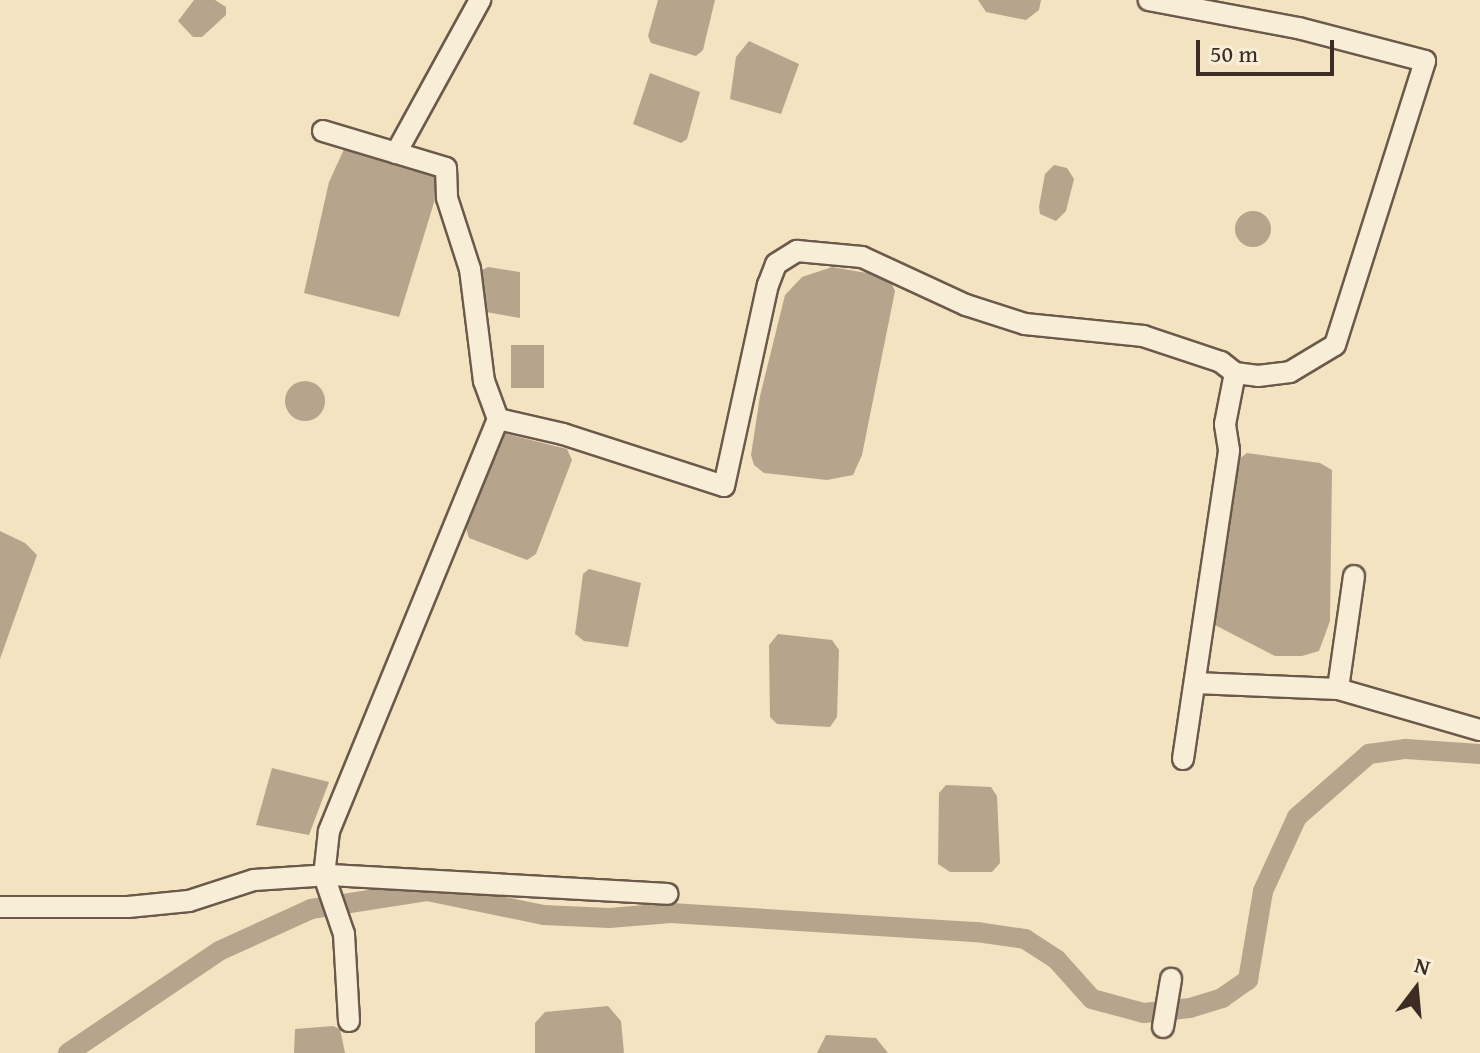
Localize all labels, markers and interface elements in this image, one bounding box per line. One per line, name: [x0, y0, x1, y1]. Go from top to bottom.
scale bar: [1200, 24, 1338, 74]
text: 50 m: [1210, 36, 1258, 71]
north arrow: [1376, 949, 1456, 1029]
text: N: [1411, 949, 1434, 983]

